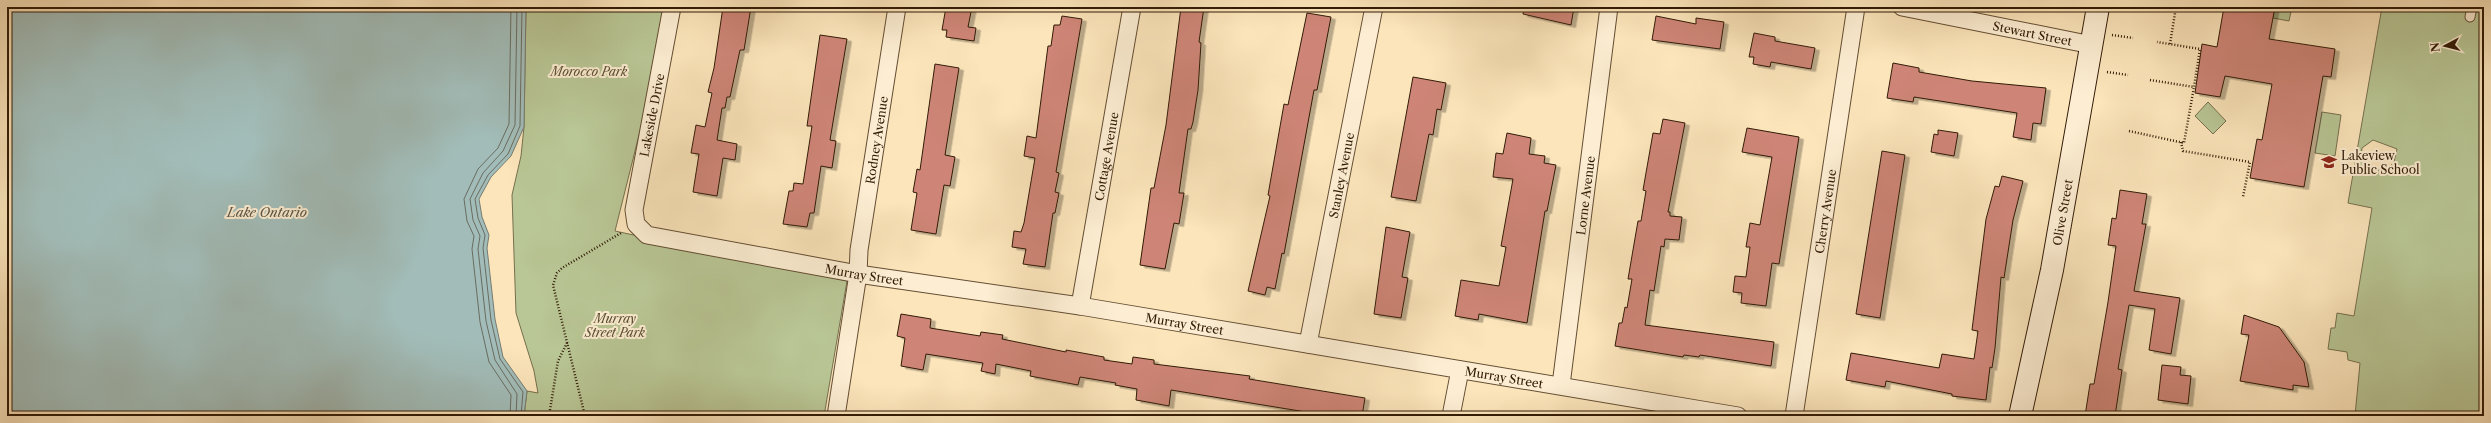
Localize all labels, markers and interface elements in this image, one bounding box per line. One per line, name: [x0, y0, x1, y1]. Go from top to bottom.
street label: Stewart Street: [1991, 18, 2074, 48]
north arrow: [2425, 26, 2465, 66]
text: N: [2427, 41, 2443, 53]
park label: Morocco Park: [549, 64, 628, 79]
street label: Lakeside Drive: [637, 72, 667, 158]
street label: Rodney Avenue: [862, 95, 891, 185]
street label: Cottage Avenue: [1091, 110, 1121, 202]
street label: Stanley Avenue: [1325, 131, 1357, 219]
place label: Lakeview Public School: [2341, 148, 2420, 177]
school or university icon: Lakeview Public School: [2320, 153, 2338, 171]
street label: Lorne Avenue: [1573, 155, 1598, 236]
street label: Cherry Avenue: [1811, 168, 1839, 255]
street label: Olive Street: [2049, 177, 2075, 247]
water label: Lake Ontario: [226, 204, 307, 220]
street label: Murray Street: [824, 261, 905, 288]
street label: Murray Street: [1144, 310, 1225, 337]
park label: Murray Street Park: [584, 311, 646, 340]
street label: Murray Street: [1464, 363, 1545, 391]

